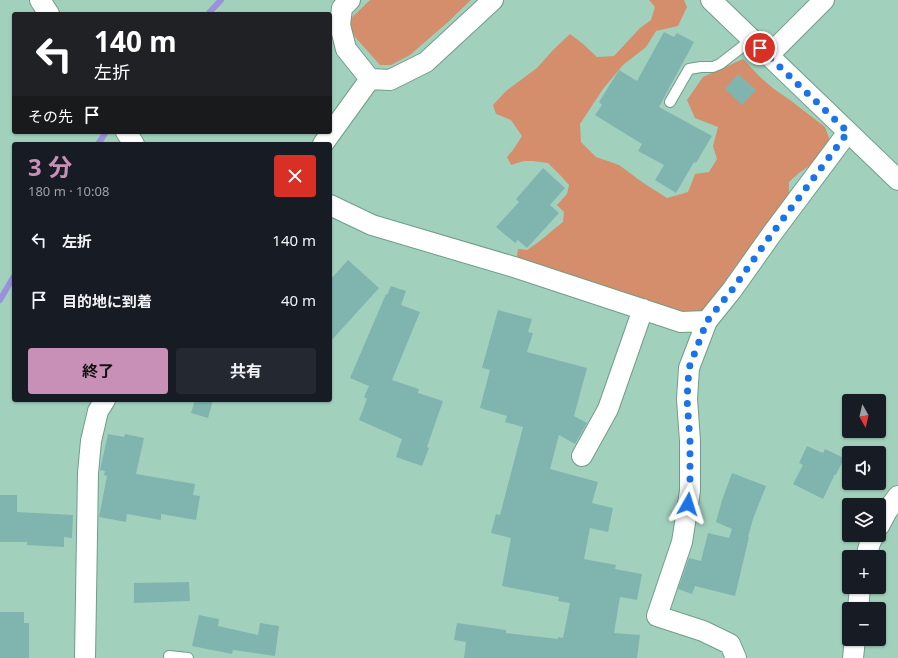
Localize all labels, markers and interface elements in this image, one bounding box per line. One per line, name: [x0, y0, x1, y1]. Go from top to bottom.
text: 140 m: [94, 22, 177, 60]
icon: left: [28, 28, 80, 80]
pin: [743, 31, 777, 65]
icon: arrive: [749, 37, 771, 59]
text: 左折: [94, 60, 130, 84]
icon: arrive: [81, 104, 103, 126]
text: その先: [28, 106, 73, 126]
text: 3 分: [28, 150, 72, 183]
button: close: [274, 155, 316, 197]
text: 180 m · 10:08: [28, 182, 109, 200]
icon: left: [28, 229, 50, 251]
text: 140 m: [272, 230, 316, 250]
text: 左折: [62, 231, 92, 251]
icon: arrive: [28, 289, 50, 311]
text: 40 m: [281, 290, 316, 310]
text: 目的地に到着: [62, 291, 152, 311]
button: 終了: [28, 348, 168, 394]
button: 共有: [176, 348, 316, 394]
north arrow: [842, 394, 886, 438]
map controls: [842, 394, 886, 646]
button: sound: [842, 446, 886, 490]
position arrow: [667, 483, 709, 525]
button: layers: [842, 498, 886, 542]
button: +: [842, 550, 886, 594]
button: −: [842, 602, 886, 646]

